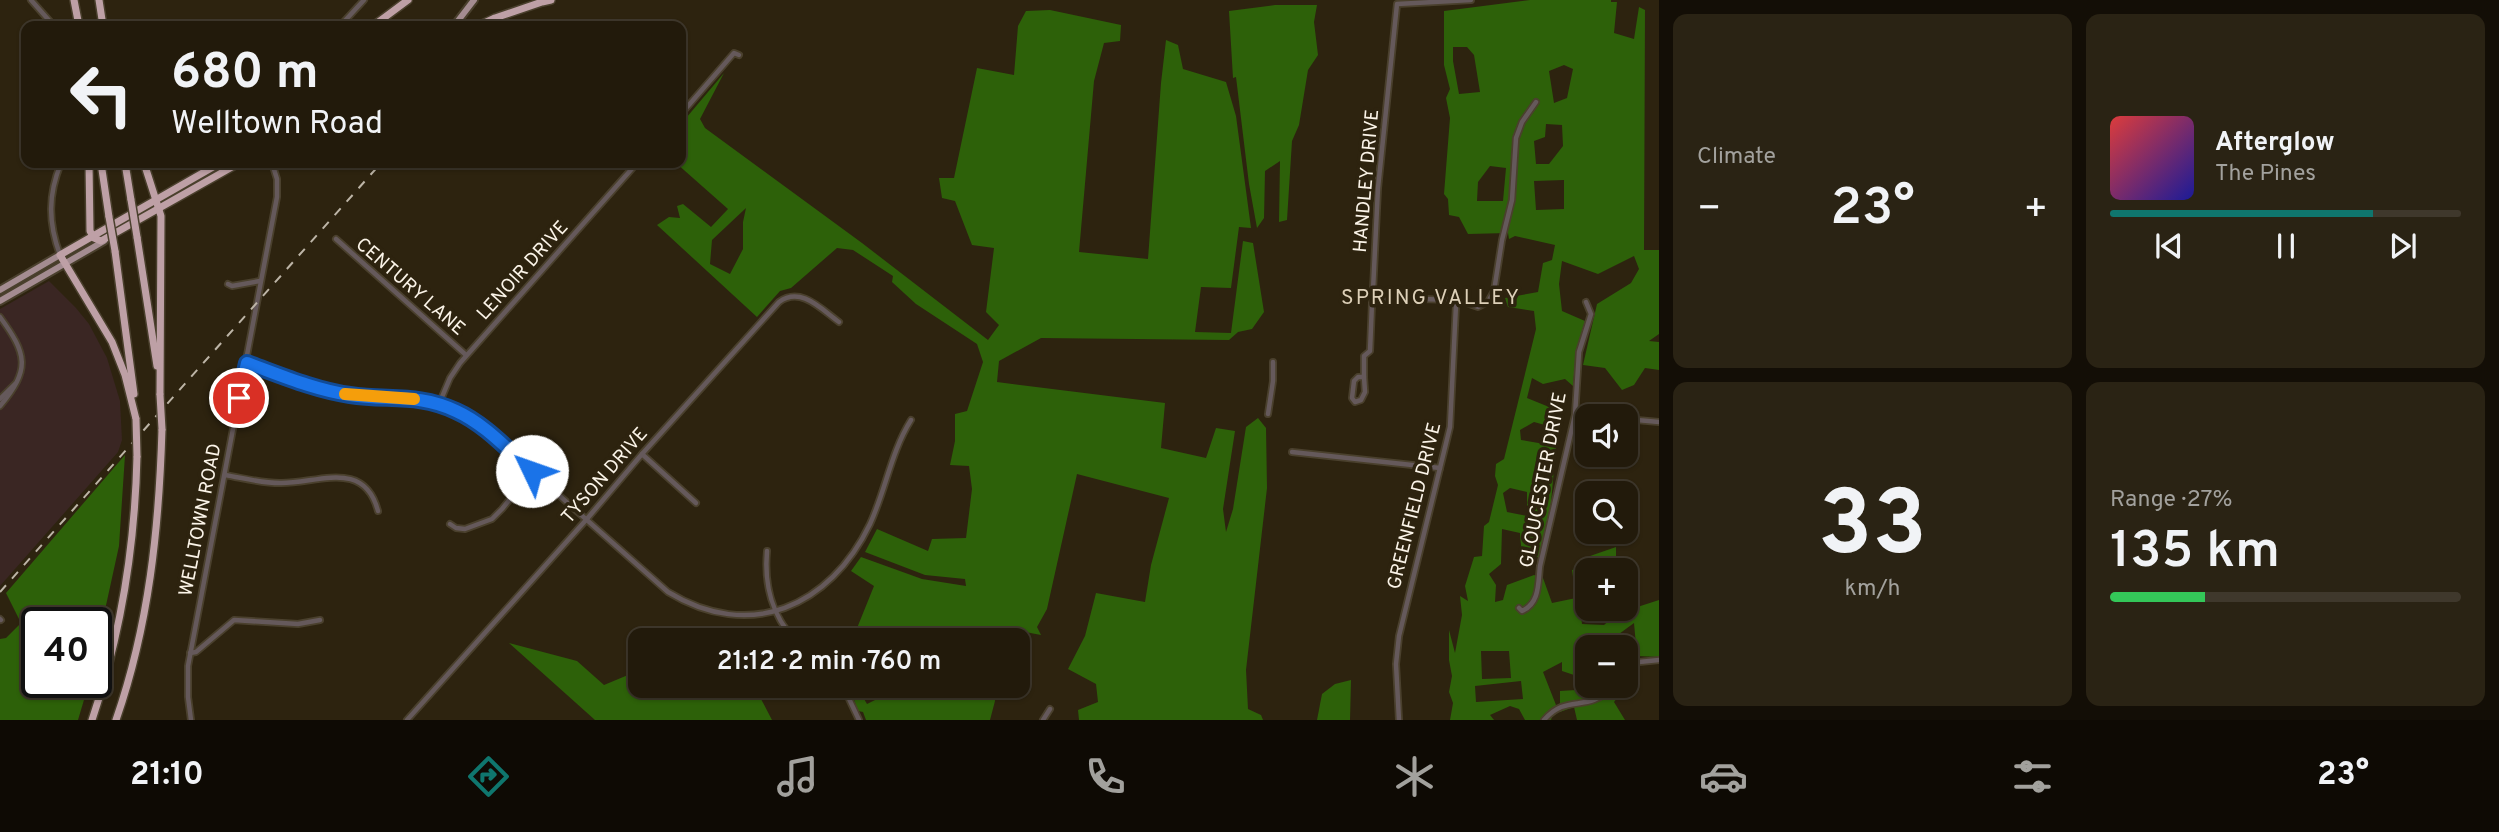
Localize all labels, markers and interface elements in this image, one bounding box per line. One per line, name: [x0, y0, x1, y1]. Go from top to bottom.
text: 680 m: [171, 44, 319, 106]
icon: left: [56, 49, 147, 140]
text: Welltown Road: [171, 105, 383, 145]
street label: HANDLEY DRIVE: [1349, 108, 1385, 254]
text: Afterglow: [2215, 127, 2335, 160]
text: Climate: [1697, 143, 1776, 172]
text: The Pines: [2215, 160, 2316, 189]
text: 23°: [1830, 177, 1915, 243]
text: −: [1697, 186, 1722, 235]
text: +: [2023, 186, 2048, 235]
street label: LENOIR DRIVE: [472, 216, 574, 326]
icon: previous: [2150, 227, 2188, 265]
icon: pause: [2267, 227, 2305, 265]
icon: next: [2384, 227, 2422, 265]
street label: CENTURY LANE: [350, 233, 470, 341]
district label: SPRING VALLEY: [1341, 285, 1521, 312]
pin: [209, 368, 269, 428]
icon: arrive: [220, 379, 258, 417]
street label: GLOUCESTER DRIVE: [1515, 390, 1573, 570]
map controls: [1575, 404, 1638, 698]
button: sound: [1575, 404, 1638, 467]
street label: GREENFIELD DRIVE: [1383, 420, 1447, 592]
street label: TYSON DRIVE: [557, 423, 653, 529]
position arrow: [495, 434, 569, 508]
street label: WELLTOWN ROAD: [174, 442, 228, 598]
text: 33: [1818, 472, 1927, 587]
button: search: [1575, 481, 1638, 544]
text: Range · 27%: [2110, 486, 2233, 515]
text: 135 km: [2110, 520, 2280, 586]
button: +: [1575, 558, 1638, 621]
text: km/h: [1845, 575, 1900, 604]
speed limit sign: 40: [21, 607, 112, 698]
button: −: [1575, 635, 1638, 698]
text: 21:12 · 2 min · 760 m: [717, 646, 941, 679]
icon: directions: [464, 752, 513, 801]
icon: music: [773, 752, 822, 801]
icon: phone: [1081, 752, 1130, 801]
icon: climate: [1390, 752, 1439, 801]
icon: car: [1699, 752, 1748, 801]
icon: filters: [2008, 752, 2057, 801]
text: 21:10: [130, 756, 204, 796]
text: 23°: [2317, 756, 2369, 796]

